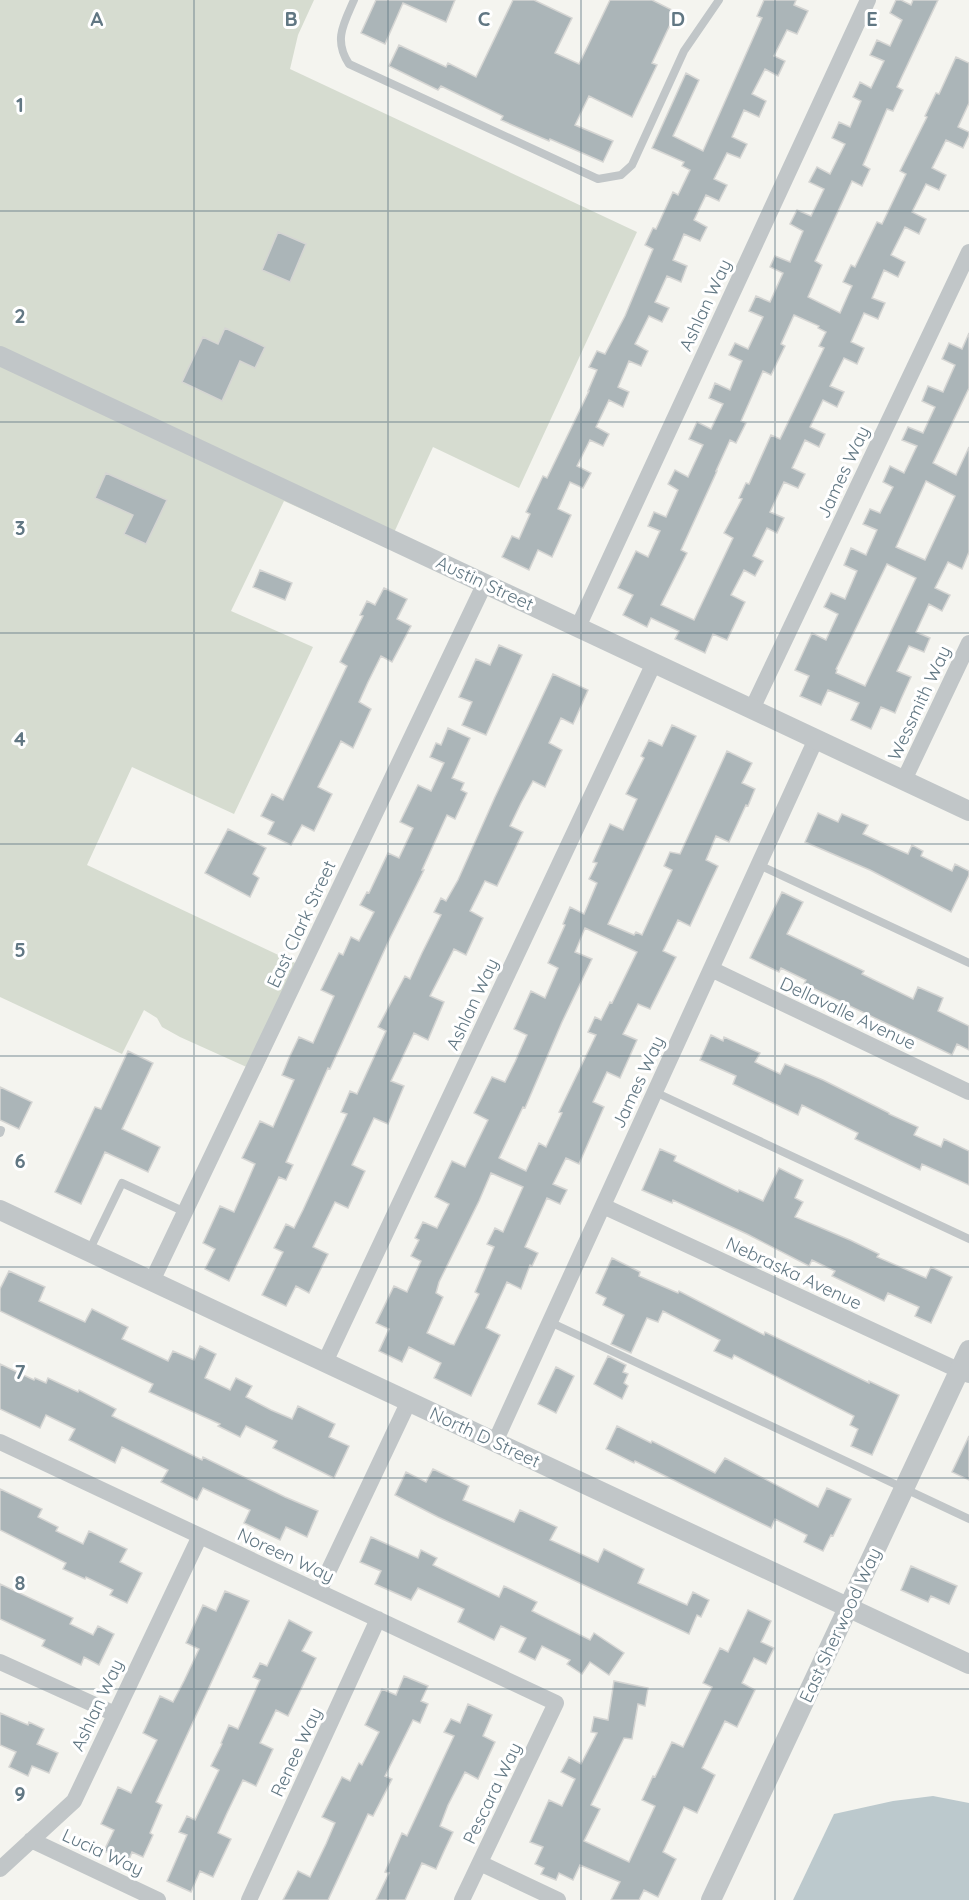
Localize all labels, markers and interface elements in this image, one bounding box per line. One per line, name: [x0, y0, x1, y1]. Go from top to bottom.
text: A: [91, 6, 104, 31]
text: B: [284, 6, 298, 31]
text: C: [478, 6, 491, 31]
text: D: [671, 6, 685, 31]
text: E: [866, 6, 878, 31]
text: 1: [16, 92, 24, 117]
street label: Ashlan Way: [674, 255, 736, 355]
text: 2: [14, 303, 26, 328]
street label: James Way: [812, 422, 874, 522]
text: 3: [15, 515, 25, 540]
street label: Austin Street: [433, 550, 537, 616]
street label: Wessmith Way: [882, 642, 956, 764]
text: 4: [14, 726, 26, 751]
street label: East Clark Street: [261, 857, 341, 991]
text: 5: [14, 937, 26, 962]
street label: Ashlan Way: [441, 954, 503, 1054]
street label: Dellavalle Avenue: [776, 971, 920, 1055]
street label: James Way: [607, 1032, 669, 1132]
text: 6: [14, 1148, 26, 1173]
street label: Nebraska Avenue: [722, 1231, 866, 1315]
text: 7: [15, 1359, 26, 1384]
street label: North D Street: [426, 1401, 544, 1473]
street label: Noreen Way: [234, 1522, 338, 1588]
street label: East Sherwood Way: [794, 1544, 886, 1706]
text: 8: [15, 1570, 26, 1595]
street label: Ashlan Way: [66, 1655, 128, 1755]
street label: Renee Way: [265, 1704, 327, 1800]
street label: Pescara Way: [457, 1738, 527, 1848]
text: 9: [14, 1781, 26, 1806]
street label: Lucia Way: [59, 1823, 147, 1881]

